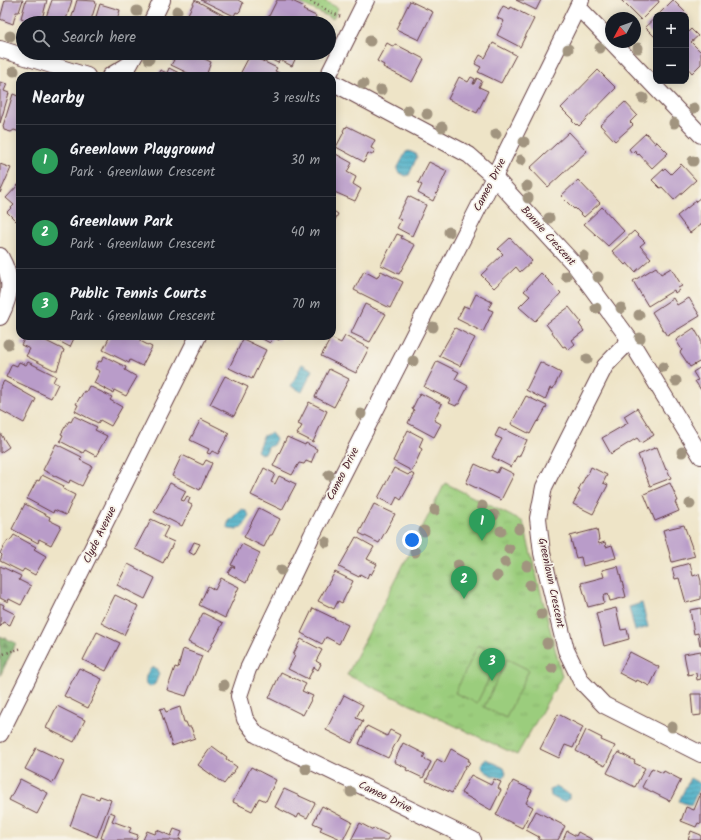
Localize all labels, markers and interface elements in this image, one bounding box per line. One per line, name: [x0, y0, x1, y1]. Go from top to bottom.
north arrow: [605, 12, 641, 48]
map controls: [653, 12, 689, 84]
button: +: [653, 12, 689, 48]
search box: [16, 16, 336, 60]
text: Search here: [62, 26, 136, 50]
icon: search: [30, 27, 52, 49]
button: −: [653, 48, 689, 84]
text: Nearby: [32, 85, 84, 112]
text: 3 results: [272, 88, 320, 109]
text: Greenlawn Playground: [70, 138, 215, 162]
text: 1: [43, 150, 47, 171]
text: 30 m: [291, 150, 320, 171]
street label: Cameo Drive: [469, 155, 511, 215]
text: Park · Greenlawn Crescent: [70, 162, 215, 183]
street label: Bonnie Crescent: [516, 202, 580, 271]
text: Greenlawn Park: [70, 210, 172, 234]
text: 2: [41, 222, 49, 243]
text: 40 m: [291, 222, 320, 243]
text: Park · Greenlawn Crescent: [70, 234, 215, 255]
text: Public Tennis Courts: [70, 282, 206, 306]
text: 3: [41, 294, 49, 315]
text: 70 m: [292, 294, 320, 315]
text: Park · Greenlawn Crescent: [70, 306, 215, 327]
street label: Cameo Drive: [322, 444, 364, 504]
street label: Clyde Avenue: [78, 503, 122, 567]
pin: 1: [469, 508, 495, 541]
your location: [402, 530, 422, 550]
street label: Greenlawn Crescent: [533, 536, 569, 630]
pin: 2: [451, 566, 477, 599]
pin: 3: [479, 648, 505, 681]
street label: Cameo Drive: [355, 776, 415, 818]

